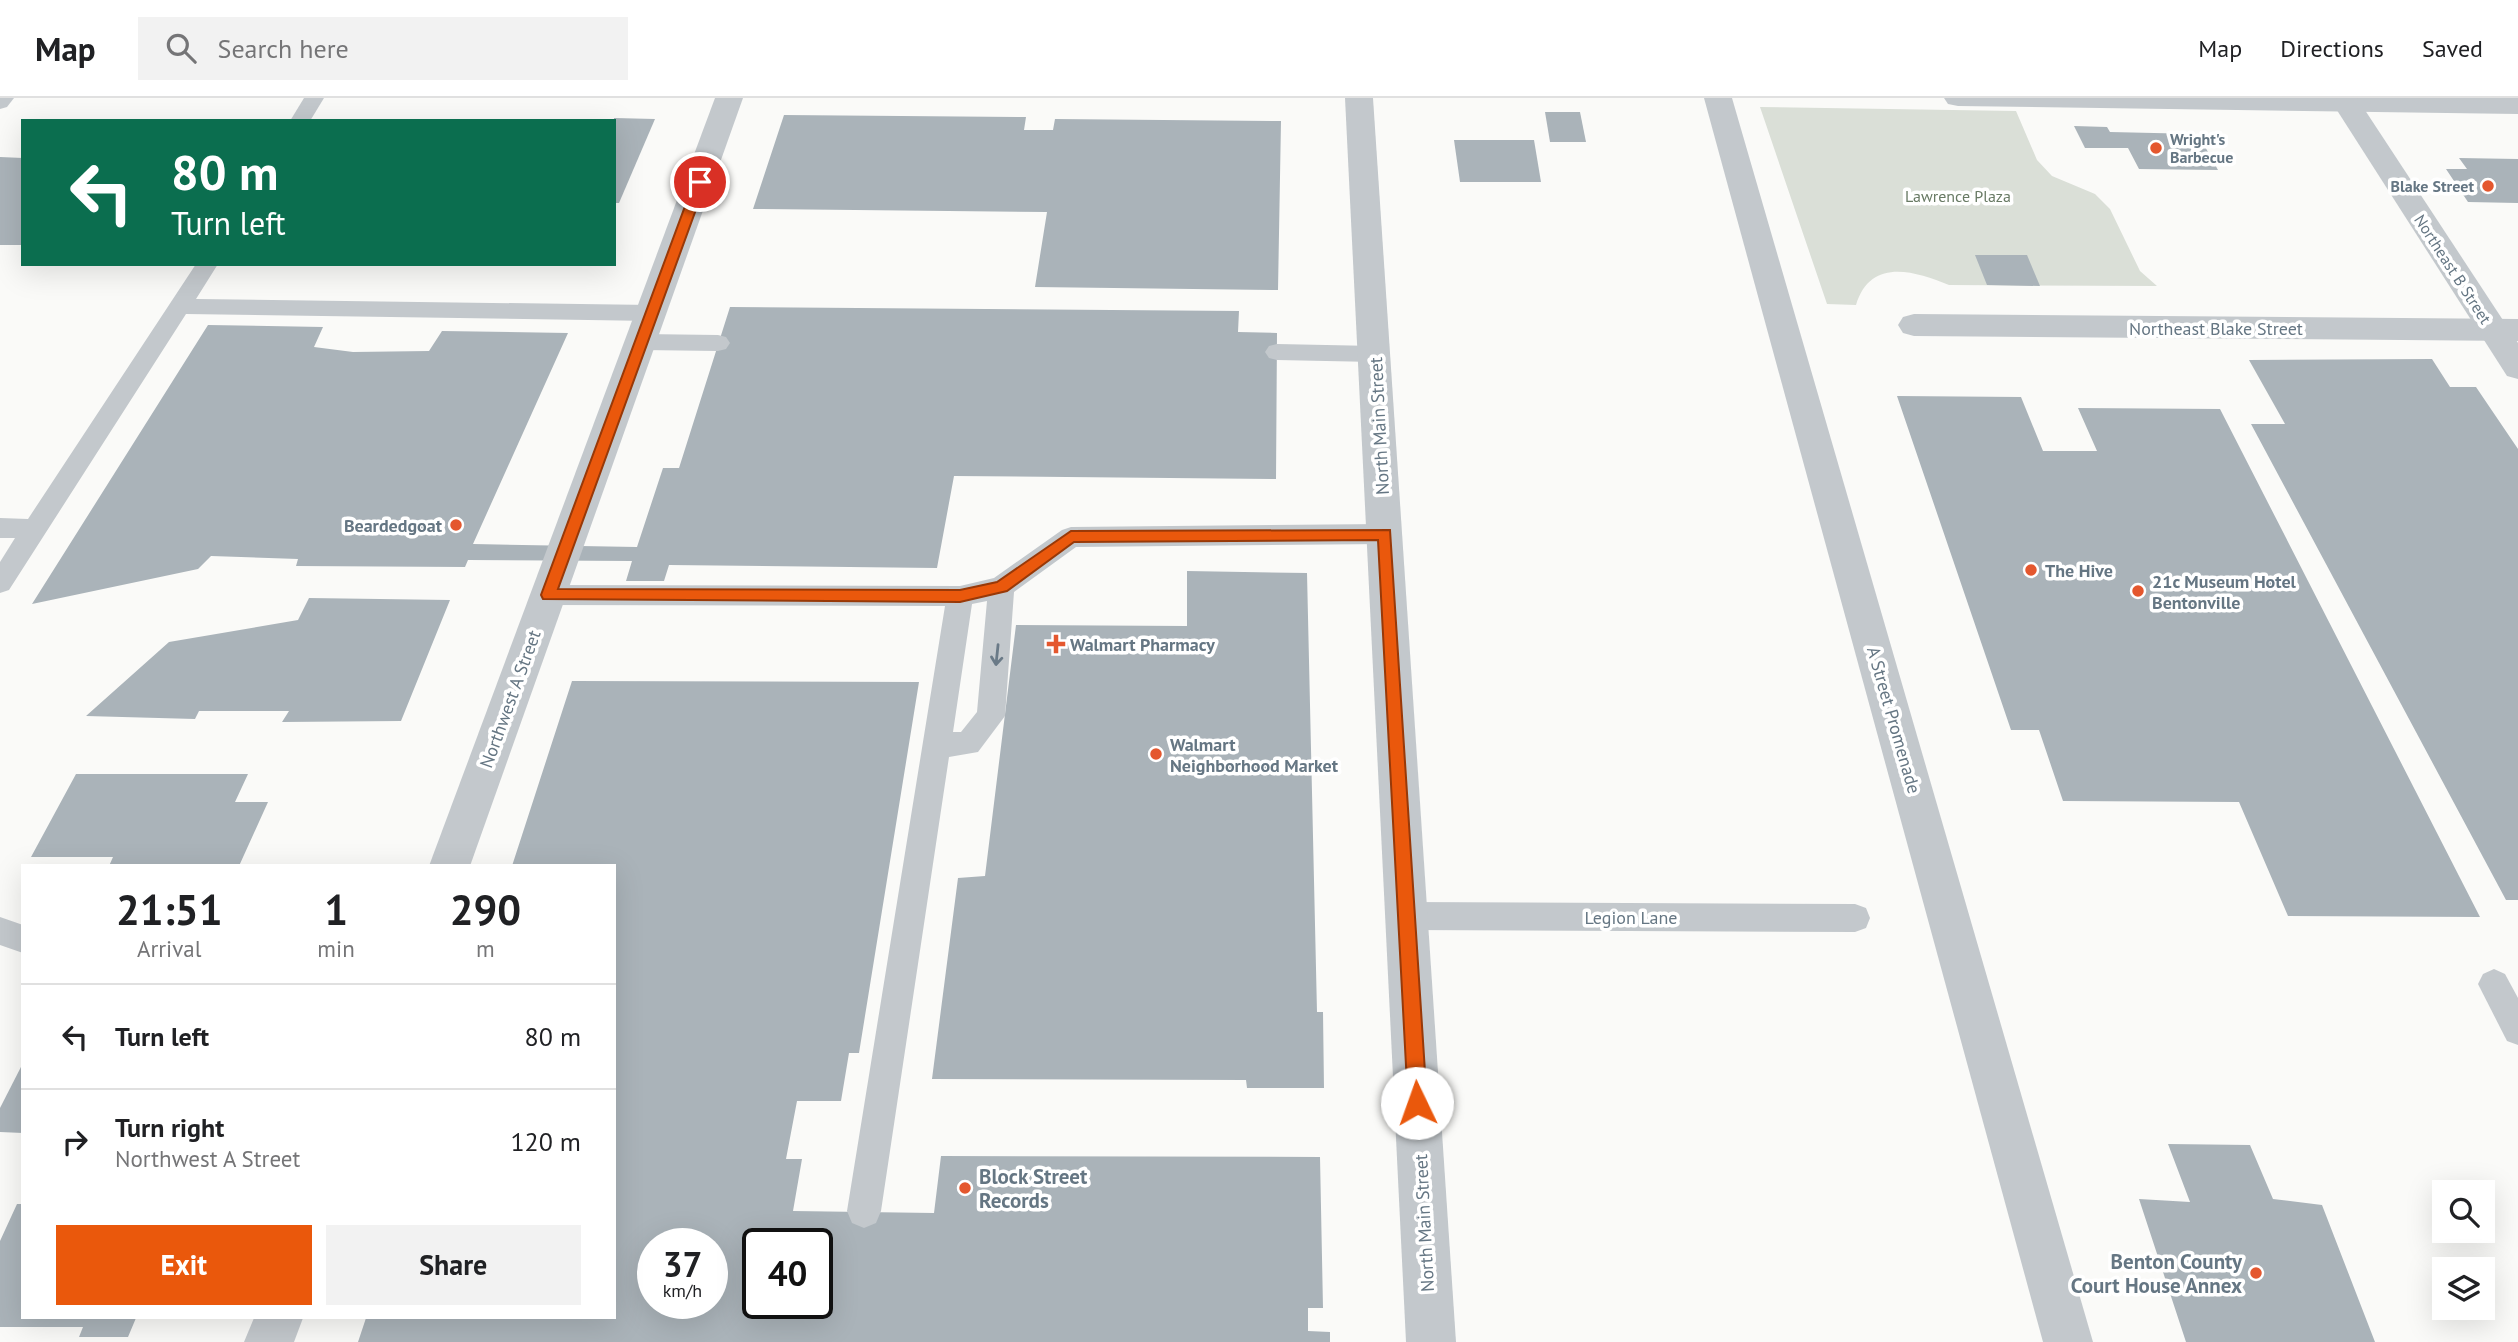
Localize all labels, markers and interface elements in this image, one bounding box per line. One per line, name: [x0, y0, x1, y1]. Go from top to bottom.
search box: [138, 17, 628, 80]
text: Map: [35, 27, 96, 70]
icon: search: [162, 29, 200, 67]
text: Search here: [218, 32, 349, 65]
text: Map: [2198, 33, 2242, 64]
text: Directions: [2280, 33, 2384, 64]
text: Saved: [2422, 33, 2483, 64]
place label: Wright's Barbecue: [2170, 129, 2233, 167]
text: 80 m: [171, 140, 278, 204]
marker: Wright's Barbecue: [2148, 140, 2164, 156]
icon: left: [56, 147, 147, 238]
pin: [670, 152, 730, 212]
icon: arrive: [681, 163, 719, 201]
place label: Blake Street: [2391, 176, 2474, 196]
marker: Blake Street: [2480, 178, 2496, 194]
park label: Lawrence Plaza: [1905, 186, 2011, 206]
text: Turn left: [171, 202, 286, 244]
street label: Northeast B Street: [2410, 211, 2496, 328]
street label: Northeast Blake Street: [2129, 317, 2303, 340]
street label: North Main Street: [1364, 357, 1394, 495]
place label: Beardedgoat: [344, 514, 443, 537]
marker: Beardedgoat: [448, 517, 464, 533]
place label: The Hive: [2045, 559, 2113, 582]
marker: The Hive: [2023, 562, 2039, 578]
place label: 21c Museum Hotel Bentonville: [2152, 570, 2297, 614]
marker: 21c Museum Hotel Bentonville: [2130, 583, 2146, 599]
street label: Northwest A Street: [474, 627, 546, 771]
place label: Walmart Pharmacy: [1070, 633, 1215, 656]
marker: Walmart Pharmacy: [1048, 636, 1064, 652]
one-way arrow: [990, 643, 1003, 666]
street label: A Street Promenade: [1862, 644, 1926, 796]
place label: Walmart Neighborhood Market: [1170, 733, 1339, 777]
marker: Walmart Neighborhood Market: [1148, 746, 1164, 762]
text: 21:51: [116, 882, 222, 937]
text: 1: [324, 882, 348, 937]
text: 290: [450, 882, 521, 937]
street label: Legion Lane: [1585, 906, 1677, 929]
text: Arrival: [137, 934, 201, 963]
text: min: [317, 934, 355, 963]
text: m: [476, 934, 495, 963]
icon: left: [56, 1018, 94, 1056]
text: Turn left: [115, 1020, 209, 1053]
text: 80 m: [525, 1020, 581, 1053]
position arrow: [1380, 1066, 1454, 1140]
text: Turn right: [115, 1111, 224, 1144]
icon: right: [56, 1123, 94, 1161]
text: 120 m: [510, 1125, 581, 1158]
text: Northwest A Street: [115, 1144, 300, 1173]
street label: North Main Street: [1409, 1154, 1439, 1292]
place label: Block Street Records: [979, 1163, 1088, 1214]
marker: Block Street Records: [957, 1180, 973, 1196]
map controls: [2432, 1180, 2495, 1320]
button: search: [2432, 1180, 2495, 1243]
button: Exit: [56, 1225, 312, 1305]
button: Share: [326, 1225, 581, 1305]
speed limit sign: 40: [742, 1228, 833, 1319]
text: 37: [663, 1241, 702, 1287]
place label: Benton County Court House Annex: [2071, 1248, 2243, 1299]
button: layers: [2432, 1257, 2495, 1320]
marker: Benton County Court House Annex: [2248, 1265, 2264, 1281]
text: km/h: [663, 1279, 702, 1302]

